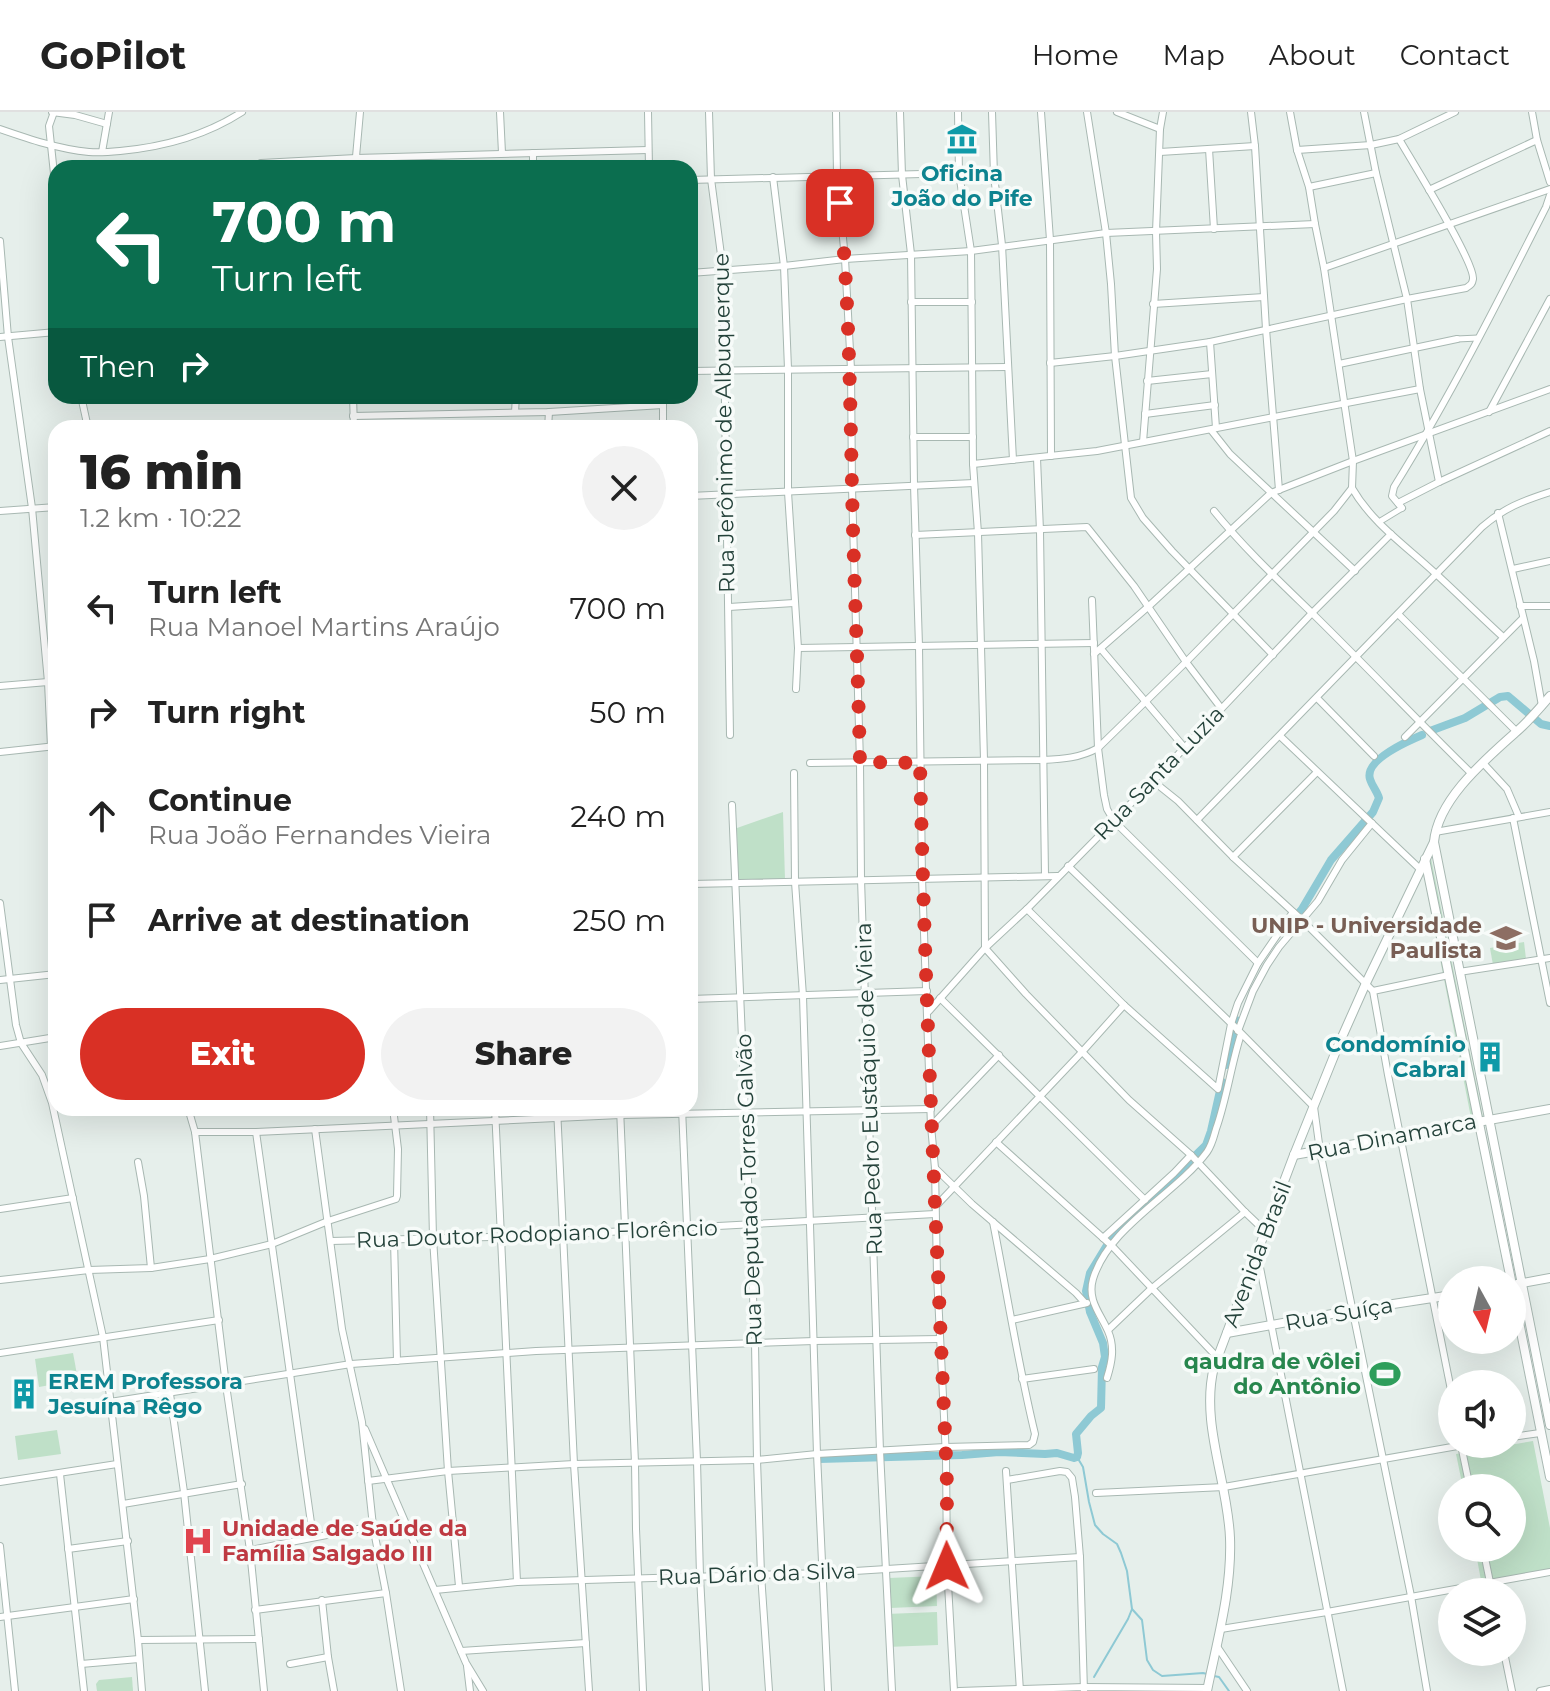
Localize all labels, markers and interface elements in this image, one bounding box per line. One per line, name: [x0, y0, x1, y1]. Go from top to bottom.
text: GoPilot: [40, 32, 186, 79]
text: Home: [1032, 38, 1119, 72]
text: Map: [1163, 38, 1225, 72]
text: About: [1269, 38, 1356, 72]
text: Contact: [1400, 38, 1510, 72]
museum icon: Oficina João do Pife: [945, 122, 979, 156]
place label: Oficina João do Pife: [890, 160, 1033, 212]
pin: [806, 169, 874, 237]
icon: arrive: [818, 181, 862, 225]
text: 700 m: [212, 188, 396, 256]
icon: left: [80, 192, 184, 296]
street label: Rua Jerônimo de Albuquerque: [708, 253, 740, 593]
text: Turn left: [212, 256, 363, 300]
icon: right: [172, 344, 216, 388]
text: Then: [80, 348, 156, 385]
text: 16 min: [80, 443, 243, 501]
button: close: [582, 446, 666, 530]
text: 1.2 km · 10:22: [80, 502, 242, 534]
text: Turn left: [148, 574, 281, 611]
icon: left: [80, 586, 124, 630]
text: 700 m: [570, 590, 666, 627]
text: Rua Manoel Martins Araújo: [148, 611, 500, 643]
icon: right: [80, 690, 124, 734]
text: Turn right: [148, 694, 305, 731]
text: 50 m: [589, 694, 666, 731]
street label: Rua Santa Luzia: [1088, 700, 1230, 846]
text: Continue: [148, 782, 292, 819]
icon: ahead: [80, 794, 124, 838]
text: 240 m: [570, 798, 666, 835]
text: Rua João Fernandes Vieira: [148, 819, 491, 851]
icon: arrive: [80, 898, 124, 942]
text: Arrive at destination: [148, 902, 470, 939]
text: 250 m: [572, 902, 666, 939]
place label: UNIP - Universidade Paulista: [1251, 912, 1482, 964]
school or university icon: UNIP - Universidade Paulista: [1489, 921, 1523, 955]
street label: Rua Pedro Eustáquio de Vieira: [850, 922, 888, 1256]
button: Exit: [80, 1008, 365, 1100]
button: Share: [381, 1008, 666, 1100]
place label: Condomínio Cabral: [1325, 1031, 1466, 1083]
street label: Rua Deputado Torres Galvão: [730, 1033, 768, 1347]
building icon: Condomínio Cabral: [1473, 1040, 1507, 1074]
street label: Rua Dinamarca: [1305, 1107, 1479, 1167]
street label: Avenida Brasil: [1217, 1177, 1297, 1331]
street label: Rua Doutor Rodopiano Florêncio: [356, 1214, 718, 1254]
north arrow: [1438, 1266, 1526, 1354]
map controls: [1438, 1266, 1526, 1666]
street label: Rua Suíça: [1283, 1291, 1395, 1337]
place label: qaudra de vôlei do Antônio: [1184, 1348, 1361, 1400]
sports icon: qaudra de vôlei do Antônio: [1368, 1357, 1402, 1391]
place label: EREM Professora Jesuína Rêgo: [47, 1368, 243, 1420]
button: sound: [1438, 1370, 1526, 1458]
building icon: EREM Professora Jesuína Rêgo: [7, 1377, 41, 1411]
button: search: [1438, 1474, 1526, 1562]
place label: Unidade de Saúde da Família Salgado III: [222, 1515, 468, 1567]
hospital icon: Unidade de Saúde da Família Salgado III: [181, 1524, 215, 1558]
position arrow: [905, 1524, 989, 1608]
street label: Rua Dário da Silva: [657, 1557, 857, 1591]
button: layers: [1438, 1578, 1526, 1666]

